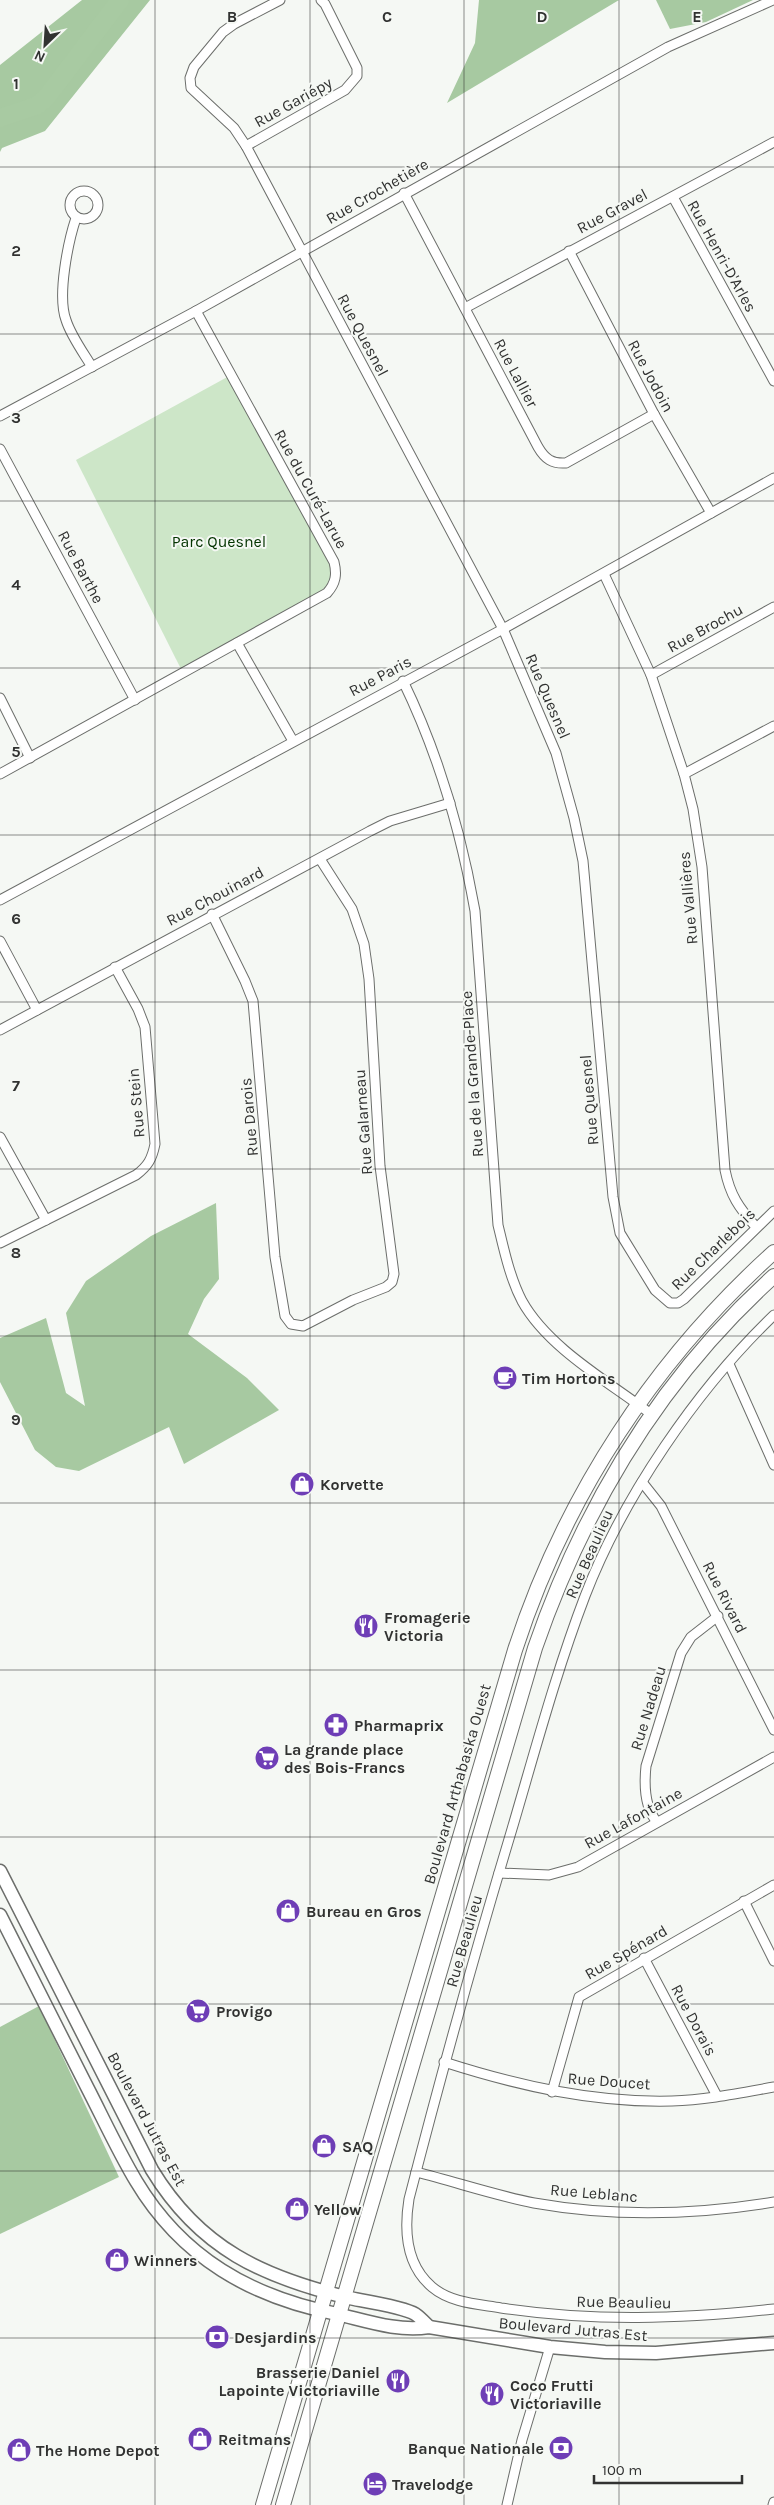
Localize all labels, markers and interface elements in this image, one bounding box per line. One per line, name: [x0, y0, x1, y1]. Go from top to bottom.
text: B: [227, 7, 237, 26]
text: C: [382, 7, 392, 26]
text: D: [537, 7, 548, 26]
text: E: [692, 7, 702, 26]
north arrow: [20, 20, 70, 70]
text: N: [32, 47, 48, 66]
street label: Rue Gariépy: [251, 73, 336, 131]
text: 1: [13, 74, 19, 93]
street label: Rue Crochetière: [322, 154, 432, 228]
street label: Rue Gravel: [573, 185, 651, 237]
street label: Rue Henri-D'Arles: [683, 197, 761, 315]
text: 2: [11, 241, 21, 260]
street label: Rue Quesnel: [333, 291, 393, 379]
street label: Rue Lallier: [490, 335, 542, 411]
street label: Rue Jodoin: [624, 337, 678, 415]
text: 3: [11, 408, 21, 427]
street label: Rue du Curé-Larue: [270, 426, 352, 552]
street label: Rue Barthe: [54, 527, 108, 607]
park label: Parc Quesnel: [172, 532, 266, 551]
text: 4: [11, 575, 21, 594]
street label: Rue Brochu: [664, 599, 746, 657]
street label: Rue Quesnel: [522, 651, 574, 741]
street label: Rue Paris: [345, 652, 415, 700]
text: 5: [11, 742, 21, 761]
street label: Rue Vallières: [674, 851, 702, 945]
street label: Rue Chouinard: [163, 862, 267, 930]
text: 6: [11, 909, 21, 928]
street label: Rue de la Grande-Place: [457, 990, 487, 1158]
street label: Rue Quesnel: [576, 1054, 602, 1146]
street label: Rue Stein: [123, 1067, 149, 1139]
street label: Rue Galarneau: [350, 1068, 376, 1176]
text: 7: [12, 1076, 20, 1095]
street label: Rue Darois: [236, 1077, 262, 1157]
street label: Rue Charlebois: [667, 1204, 759, 1294]
text: 8: [11, 1243, 21, 1262]
cafe icon: Tim Hortons: [492, 1365, 518, 1391]
place label: Tim Hortons: [522, 1369, 615, 1388]
text: 9: [11, 1410, 21, 1429]
shop icon: Korvette: [289, 1471, 315, 1497]
place label: Korvette: [320, 1475, 384, 1494]
street label: Rue Beaulieu: [561, 1507, 617, 1601]
street label: Rue Rivard: [699, 1558, 751, 1636]
place label: Fromagerie Victoria: [384, 1608, 470, 1645]
restaurant icon: Fromagerie Victoria: [353, 1613, 379, 1639]
street label: Rue Nadeau: [626, 1663, 670, 1753]
street label: Boulevard Arthabaska Ouest: [419, 1682, 495, 1886]
pharmacy icon: Pharmaprix: [323, 1712, 349, 1738]
place label: Pharmaprix: [354, 1716, 444, 1735]
place label: La grande place des Bois-Francs: [284, 1740, 405, 1777]
supermarket icon: La grande place des Bois-Francs: [254, 1745, 280, 1771]
street label: Rue Lafontaine: [581, 1783, 685, 1853]
street label: Rue Beaulieu: [442, 1893, 486, 1989]
shop icon: Bureau en Gros: [275, 1898, 301, 1924]
place label: Bureau en Gros: [306, 1902, 422, 1921]
street label: Rue Spénard: [581, 1921, 671, 1983]
street label: Rue Dorais: [667, 1981, 721, 2059]
supermarket icon: Provigo: [185, 1998, 211, 2024]
place label: Provigo: [216, 2002, 273, 2021]
street label: Boulevard Jutras Est: [104, 2049, 190, 2189]
street label: Rue Doucet: [567, 2069, 651, 2093]
shop icon: SAQ: [311, 2133, 337, 2159]
place label: SAQ: [342, 2137, 373, 2156]
street label: Rue Leblanc: [549, 2180, 639, 2206]
shop icon: Yellow: [284, 2196, 310, 2222]
place label: Yellow: [314, 2200, 362, 2219]
shop icon: Winners: [104, 2247, 130, 2273]
place label: Winners: [134, 2251, 198, 2270]
street label: Rue Beaulieu: [576, 2292, 672, 2312]
street label: Boulevard Jutras Est: [498, 2313, 648, 2345]
bank icon: Desjardins: [204, 2324, 230, 2350]
place label: Desjardins: [234, 2328, 316, 2347]
place label: Brasserie Daniel Lapointe Victoriaville: [218, 2363, 380, 2400]
restaurant icon: Brasserie Daniel Lapointe Victoriaville: [385, 2368, 411, 2394]
place label: Coco Frutti Victoriaville: [510, 2376, 601, 2413]
restaurant icon: Coco Frutti Victoriaville: [479, 2381, 505, 2407]
shop icon: Reitmans: [187, 2426, 213, 2452]
place label: Reitmans: [218, 2430, 291, 2449]
bank icon: Banque Nationale: [548, 2435, 574, 2461]
shop icon: The Home Depot: [6, 2437, 32, 2463]
place label: Banque Nationale: [408, 2439, 544, 2458]
place label: The Home Depot: [36, 2441, 160, 2460]
scale bar: [594, 2452, 742, 2484]
text: 100 m: [602, 2461, 642, 2479]
hotel icon: Travelodge: [362, 2471, 388, 2497]
place label: Travelodge: [392, 2475, 473, 2494]

